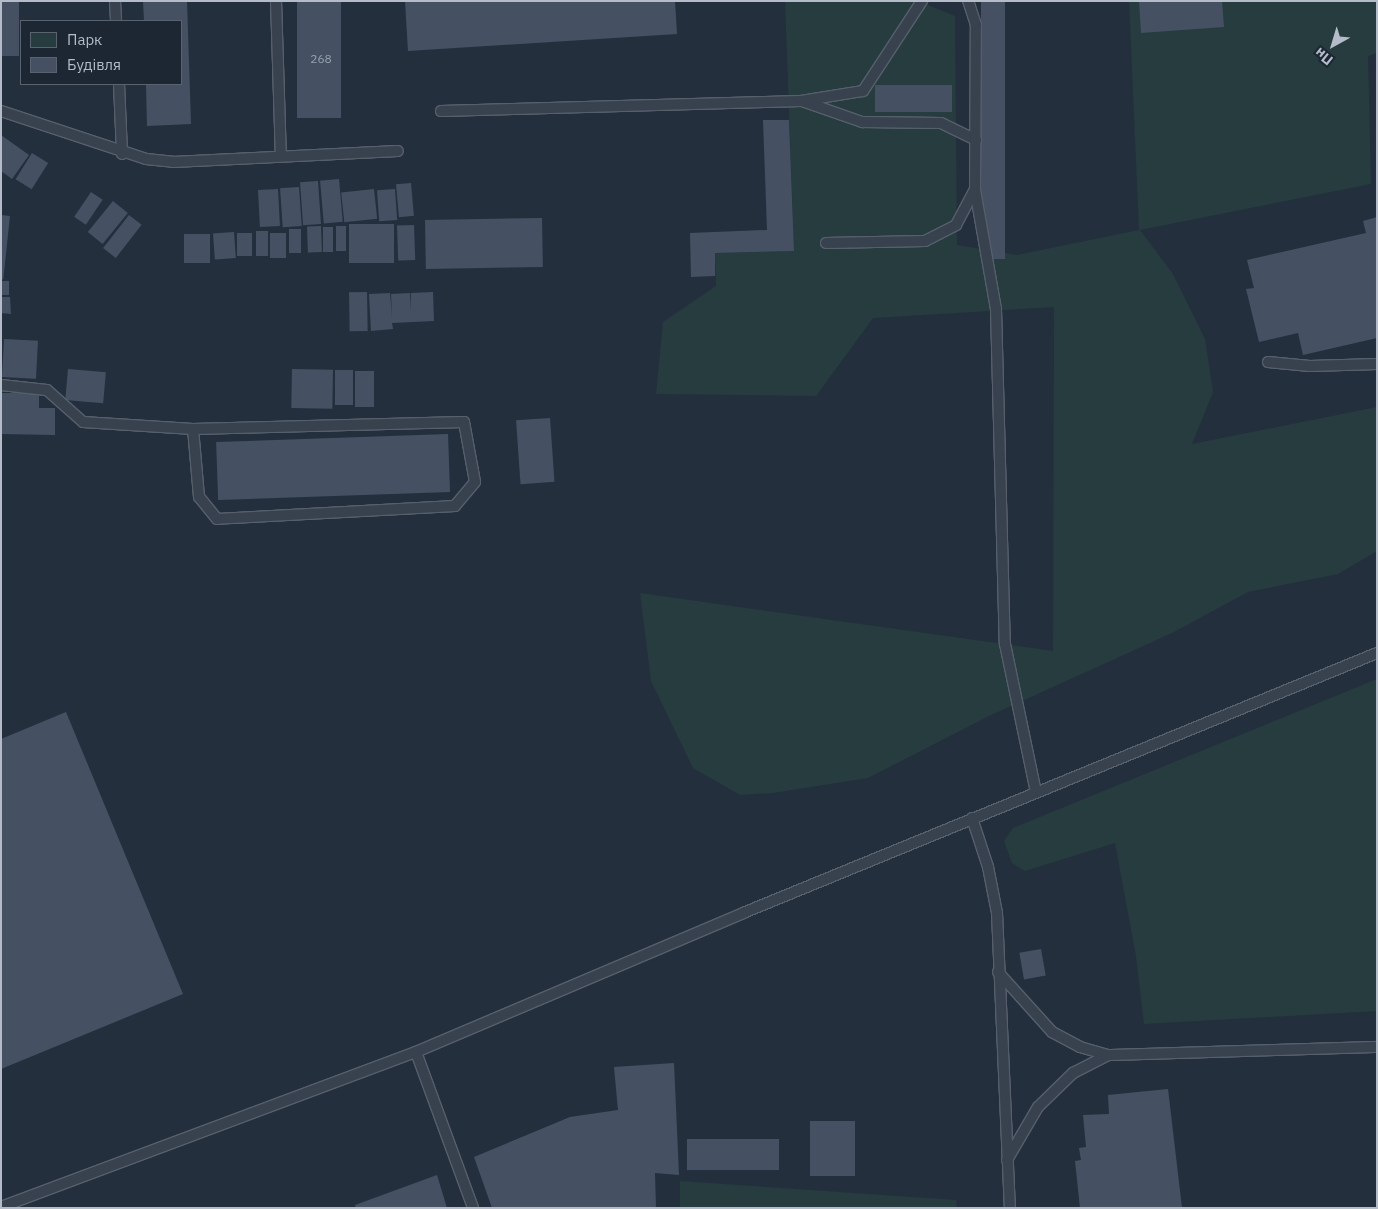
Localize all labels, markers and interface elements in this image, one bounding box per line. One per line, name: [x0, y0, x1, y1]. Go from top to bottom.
legend: [20, 20, 182, 85]
north arrow: [1308, 20, 1358, 70]
text: Парк: [67, 30, 102, 49]
text: Пн: [1311, 44, 1336, 69]
house number: 268: [310, 52, 332, 66]
text: Будівля: [67, 55, 121, 74]

